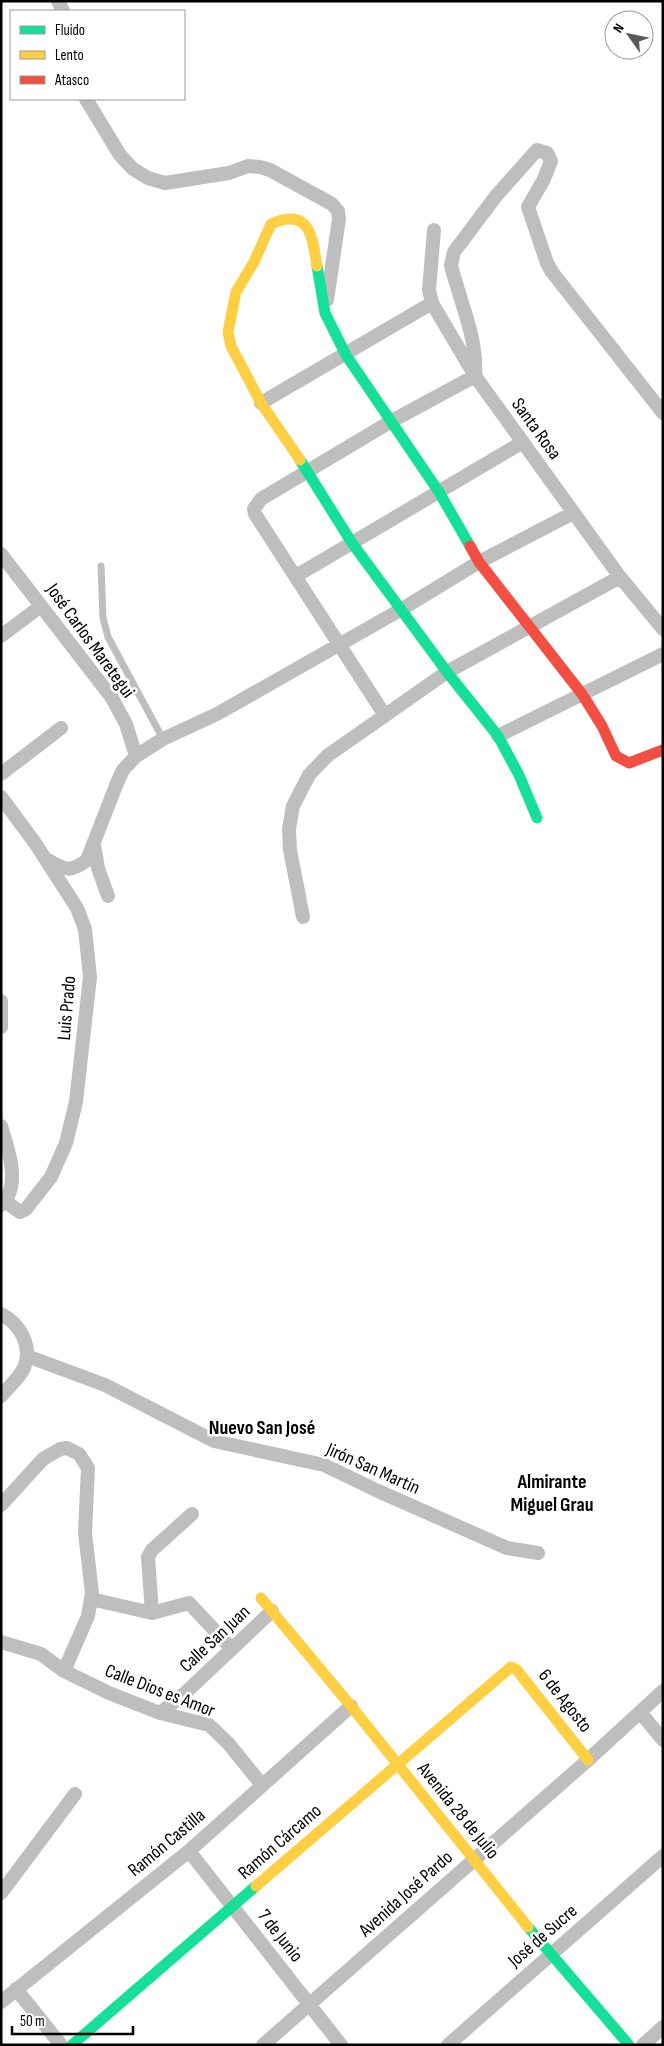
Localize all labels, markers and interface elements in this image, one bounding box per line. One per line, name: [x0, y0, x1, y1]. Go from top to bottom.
legend: [10, 10, 185, 100]
north arrow: [604, 10, 654, 60]
text: N: [609, 20, 628, 36]
text: Fluido: [55, 21, 85, 40]
text: Lento: [55, 46, 84, 65]
text: Atasco: [54, 71, 89, 90]
street label: Santa Rosa: [506, 394, 566, 464]
street label: José Carlos Maretegui: [40, 578, 139, 703]
street label: Luis Prado: [53, 975, 81, 1041]
district label: Nuevo San José: [209, 1416, 315, 1440]
street label: Jirón San Martín: [322, 1438, 423, 1500]
district label: Almirante Miguel Grau: [511, 1470, 593, 1517]
street label: Calle San Juan: [175, 1601, 255, 1677]
street label: Calle Dios es Amor: [102, 1659, 219, 1723]
street label: 6 de Agosto: [533, 1665, 597, 1737]
street label: Avenida 28 de Julio: [411, 1757, 504, 1864]
street label: Ramón Cárcamo: [234, 1799, 326, 1885]
street label: Ramón Castilla: [124, 1804, 210, 1882]
street label: Avenida José Pardo: [354, 1846, 458, 1943]
street label: José de Sucre: [503, 1900, 582, 1973]
street label: 7 de Junio: [252, 1905, 308, 1967]
scale bar: [12, 2004, 134, 2036]
text: 50 m: [20, 2012, 45, 2031]

